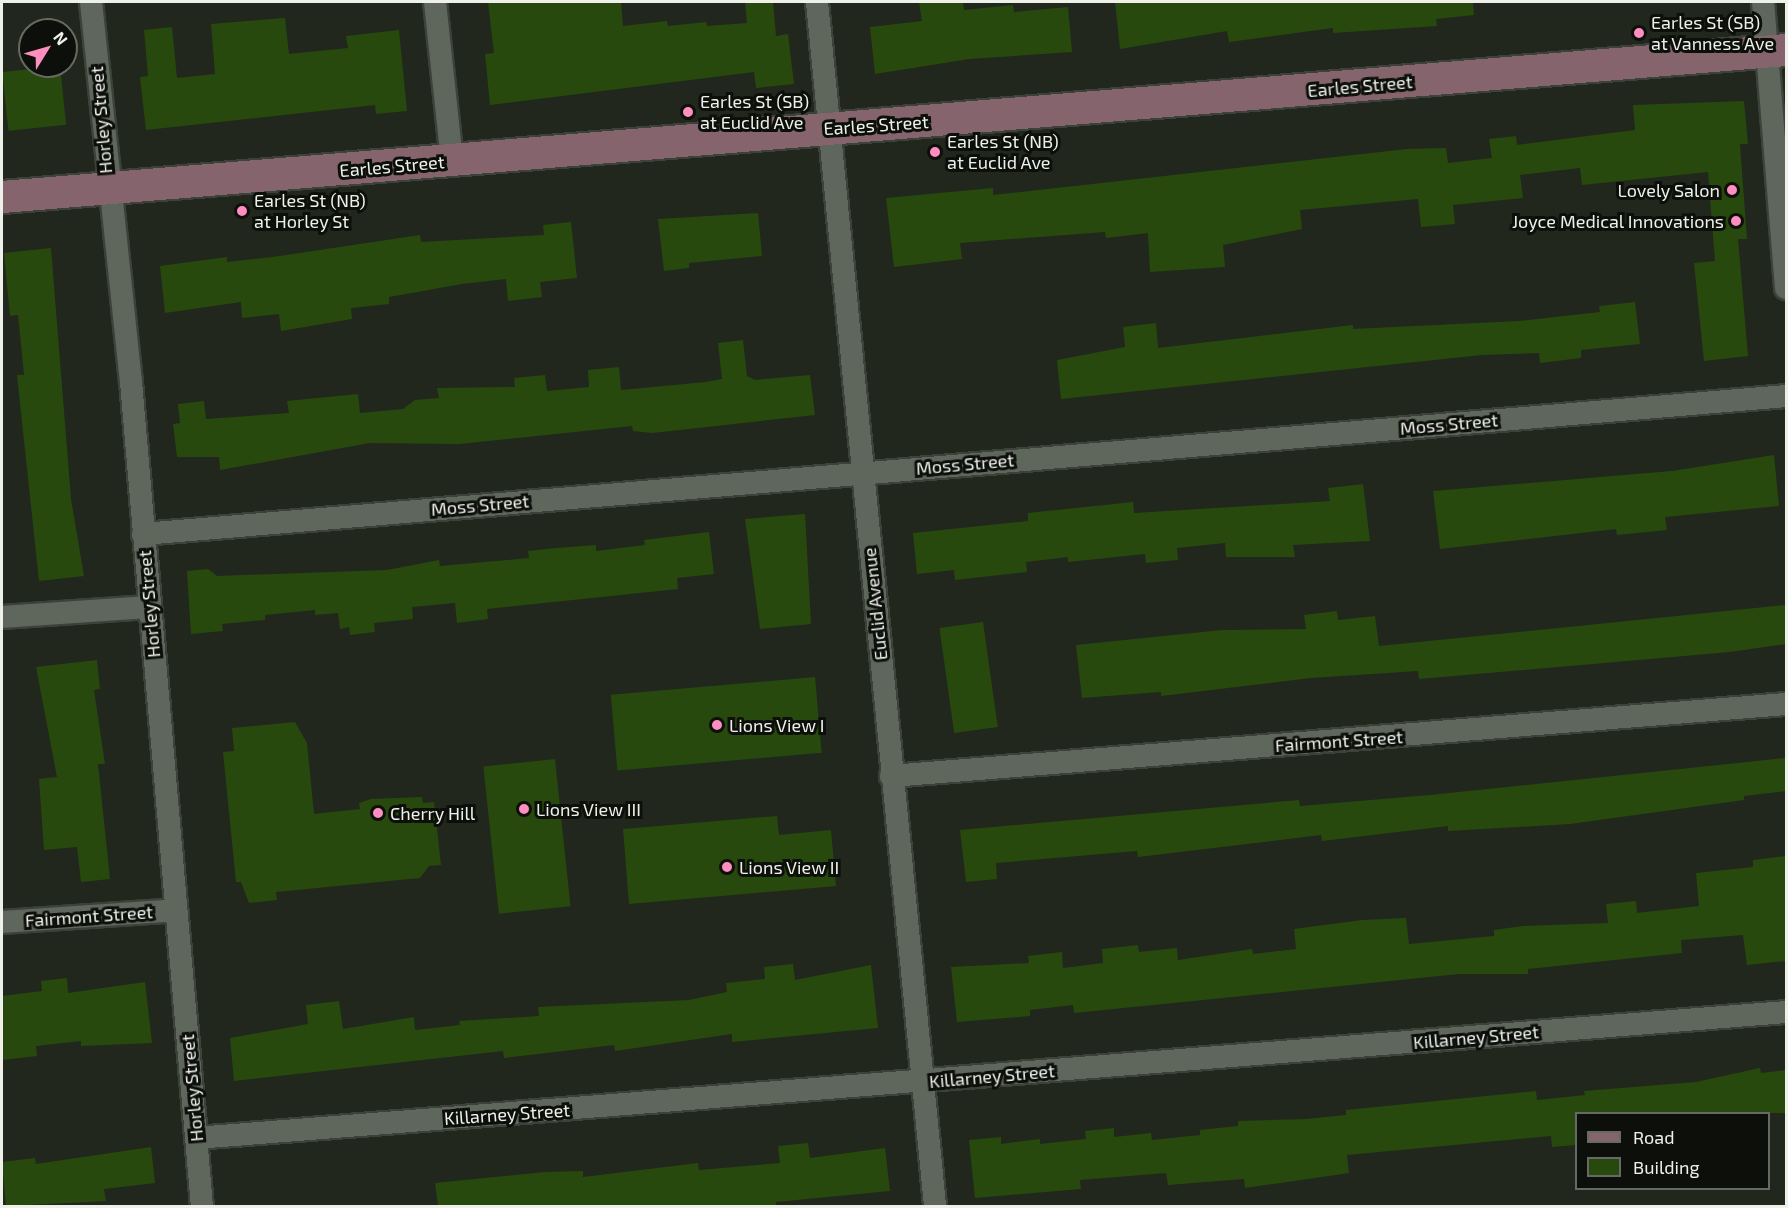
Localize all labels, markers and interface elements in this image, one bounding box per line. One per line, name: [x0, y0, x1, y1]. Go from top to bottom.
place label: Earles St (SB) at Vanness Ave: [1651, 12, 1775, 54]
north arrow: [18, 18, 78, 78]
marker: Earles St (SB) at Vanness Ave: [1632, 26, 1646, 40]
text: N: [50, 28, 72, 48]
street label: Horley Street: [86, 65, 116, 175]
street label: Earles Street: [1307, 71, 1413, 101]
place label: Earles St (SB) at Euclid Ave: [700, 91, 809, 134]
marker: Earles St (SB) at Euclid Ave: [681, 105, 695, 119]
street label: Earles Street: [823, 111, 929, 139]
place label: Earles St (NB) at Euclid Ave: [947, 131, 1059, 174]
marker: Earles St (NB) at Euclid Ave: [928, 145, 942, 159]
street label: Earles Street: [339, 151, 445, 181]
place label: Lovely Salon: [1617, 179, 1720, 201]
marker: Lovely Salon: [1725, 183, 1739, 197]
place label: Earles St (NB) at Horley St: [254, 190, 366, 232]
marker: Earles St (NB) at Horley St: [235, 204, 249, 218]
place label: Joyce Medical Innovations: [1512, 210, 1724, 232]
marker: Joyce Medical Innovations: [1729, 214, 1743, 228]
street label: Moss Street: [1399, 409, 1499, 439]
street label: Moss Street: [915, 449, 1015, 479]
street label: Moss Street: [430, 490, 530, 520]
street label: Euclid Avenue: [858, 546, 892, 662]
street label: Horley Street: [134, 549, 164, 659]
place label: Lions View I: [729, 714, 825, 736]
marker: Lions View I: [710, 718, 724, 732]
street label: Fairmont Street: [1274, 726, 1404, 756]
place label: Lions View III: [536, 798, 642, 820]
place label: Cherry Hill: [390, 802, 476, 824]
marker: Lions View III: [517, 802, 531, 816]
marker: Cherry Hill: [371, 806, 385, 820]
place label: Lions View II: [739, 856, 840, 878]
marker: Lions View II: [720, 860, 734, 874]
street label: Fairmont Street: [24, 901, 154, 931]
street label: Killarney Street: [1412, 1021, 1540, 1053]
street label: Horley Street: [177, 1033, 207, 1143]
street label: Killarney Street: [928, 1060, 1056, 1092]
street label: Killarney Street: [443, 1099, 571, 1129]
legend: [1575, 1112, 1770, 1190]
text: Road: [1633, 1126, 1674, 1148]
text: Building: [1633, 1156, 1700, 1178]

